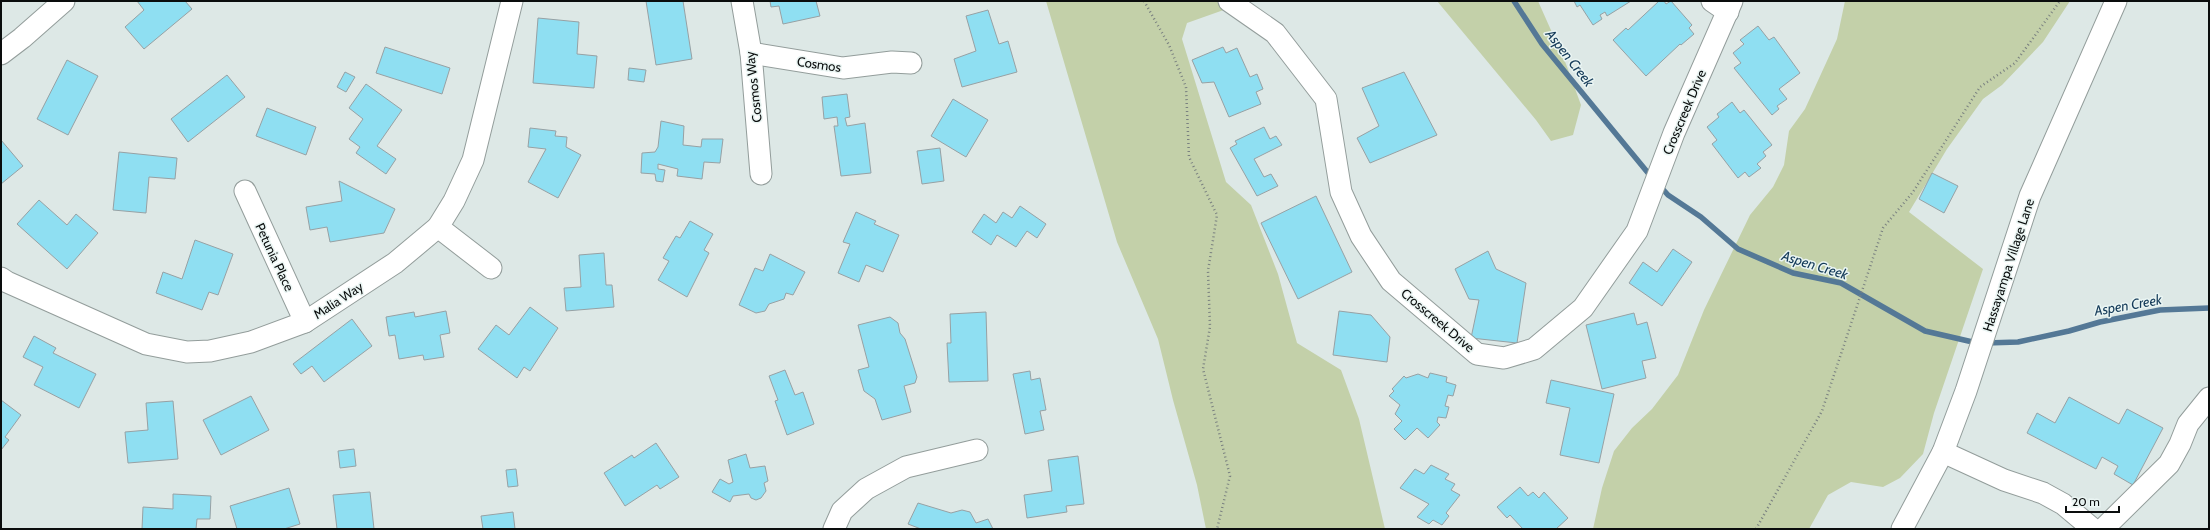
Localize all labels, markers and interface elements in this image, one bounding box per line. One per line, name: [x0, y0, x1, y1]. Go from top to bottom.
water label: Aspen Creek: [1541, 25, 1599, 91]
street label: Cosmos Way: [741, 50, 765, 123]
street label: Cosmos: [796, 53, 843, 75]
street label: Crosscreek Drive: [1659, 67, 1709, 157]
street label: Hassayampa Village Lane: [1979, 196, 2037, 334]
street label: Petunia Place: [252, 220, 298, 294]
water label: Aspen Creek: [1779, 246, 1851, 284]
street label: Malia Way: [310, 278, 366, 322]
street label: Crosscreek Drive: [1398, 285, 1478, 356]
water label: Aspen Creek: [2092, 290, 2164, 320]
scale bar: [2066, 488, 2119, 514]
text: 20 m: [2072, 494, 2100, 509]

